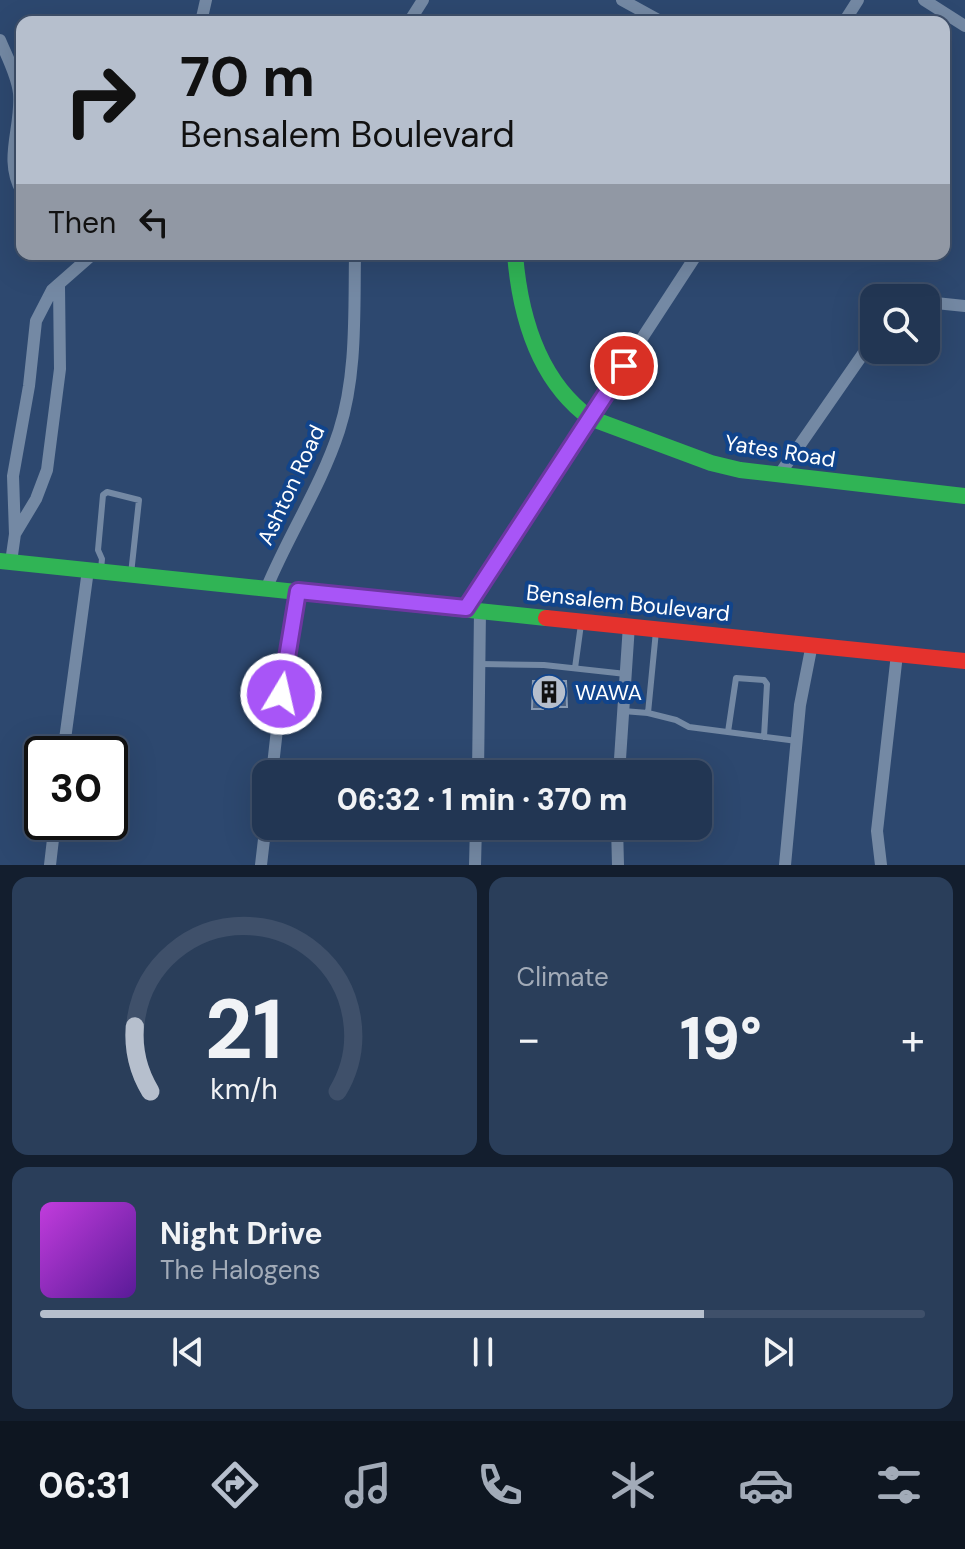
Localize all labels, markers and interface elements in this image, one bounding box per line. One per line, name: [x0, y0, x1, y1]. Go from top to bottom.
text: 70 m: [180, 40, 315, 113]
icon: right: [48, 48, 152, 152]
text: Bensalem Boulevard: [180, 111, 515, 158]
icon: left: [132, 200, 176, 244]
text: Then: [48, 203, 116, 242]
map controls: [860, 284, 940, 364]
button: search: [860, 284, 940, 364]
pin: [590, 332, 658, 400]
icon: arrive: [602, 344, 646, 388]
street label: Ashton Road: [251, 420, 331, 550]
street label: Yates Road: [723, 428, 837, 474]
street label: Bensalem Boulevard: [525, 578, 731, 628]
position arrow: [239, 652, 323, 736]
building icon: WAWA: [530, 673, 568, 711]
place label: WAWA: [575, 678, 642, 707]
speed limit sign: 30: [24, 736, 128, 840]
text: 06:32 · 1 min · 370 m: [337, 780, 627, 819]
text: Climate: [517, 960, 609, 994]
text: 21: [205, 975, 283, 1084]
text: 19°: [680, 999, 762, 1078]
text: −: [517, 1010, 541, 1068]
text: +: [901, 1010, 925, 1068]
text: km/h: [210, 1071, 278, 1108]
text: Night Drive: [160, 1214, 323, 1253]
text: The Halogens: [160, 1253, 320, 1287]
icon: previous: [166, 1330, 210, 1374]
icon: pause: [461, 1330, 505, 1374]
icon: next: [756, 1330, 800, 1374]
icon: directions: [207, 1457, 263, 1513]
icon: music: [340, 1457, 396, 1513]
icon: phone: [472, 1457, 528, 1513]
icon: climate: [605, 1457, 661, 1513]
icon: car: [738, 1457, 794, 1513]
icon: filters: [871, 1457, 927, 1513]
text: 06:31: [38, 1462, 130, 1509]

